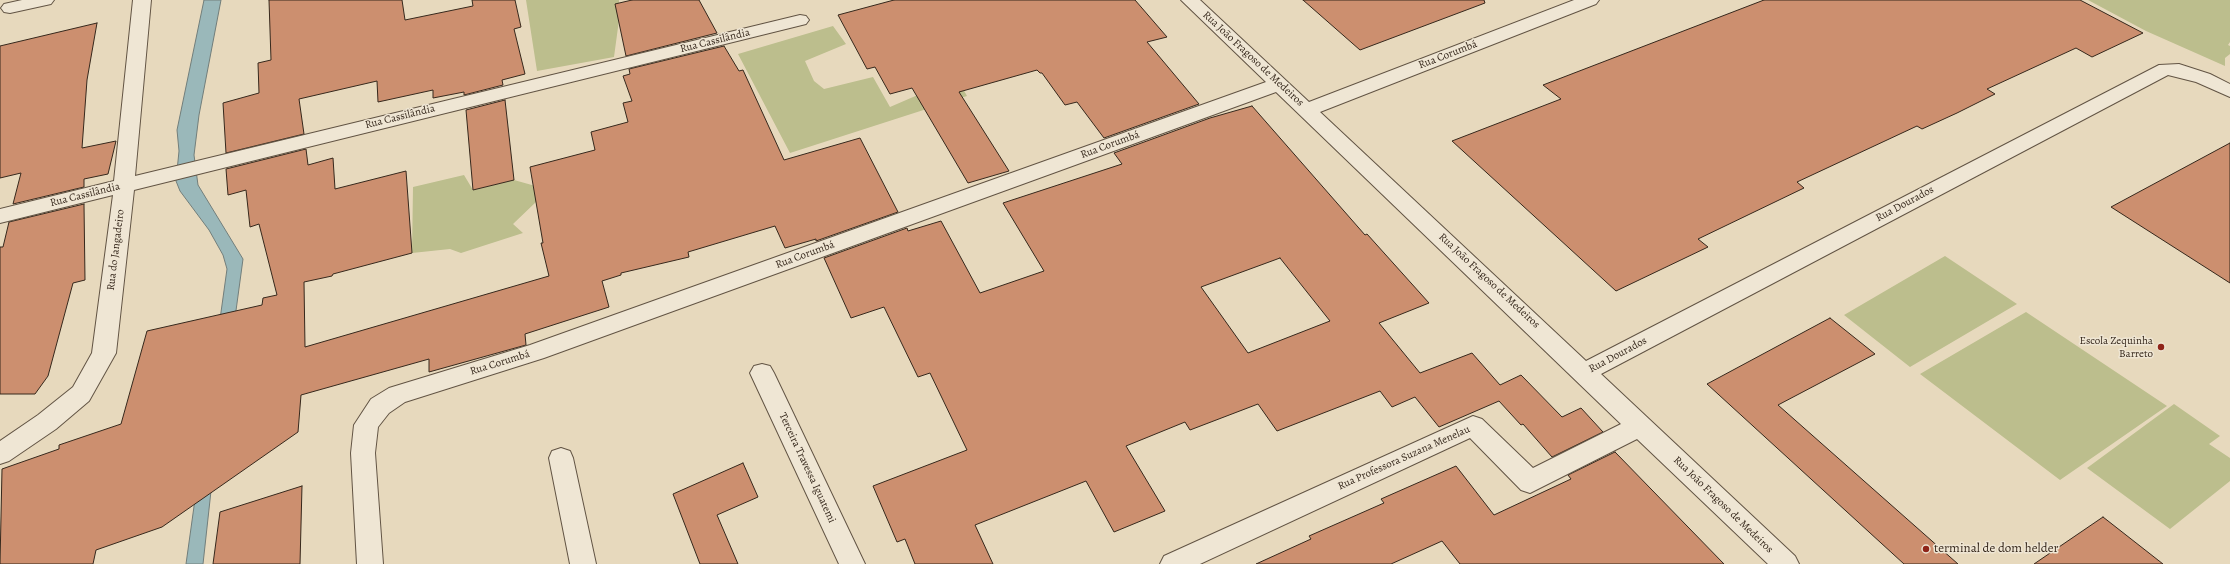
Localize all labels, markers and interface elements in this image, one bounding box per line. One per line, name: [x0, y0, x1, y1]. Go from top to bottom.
street label: Rua João Fragoso de Medeiros: [1200, 9, 1306, 109]
street label: Rua Cassilândia: [679, 26, 751, 56]
street label: Rua Corumbá: [1417, 38, 1479, 72]
street label: Rua Cassilândia: [364, 102, 436, 132]
street label: Rua Corumbá: [1079, 128, 1141, 162]
street label: Rua Cassilândia: [49, 180, 121, 210]
street label: Rua Dourados: [1874, 183, 1936, 225]
street label: Rua do Jangadeiro: [104, 209, 128, 291]
street label: Rua João Fragoso de Medeiros: [1436, 231, 1542, 331]
street label: Rua Corumbá: [774, 238, 836, 272]
street label: Rua Dourados: [1587, 334, 1649, 376]
place label: Escola Zequinha Barreto: [2079, 334, 2153, 360]
marker: Escola Zequinha Barreto: [2156, 342, 2166, 352]
street label: Rua Corumbá: [469, 348, 531, 378]
street label: Terceira Travessa Iguatemi: [776, 411, 838, 525]
street label: Rua Professora Suzana Menelau: [1336, 423, 1472, 493]
street label: Rua João Fragoso de Medeiros: [1670, 454, 1776, 556]
place label: terminal de dom helder: [1934, 541, 2058, 557]
marker: terminal de dom helder: [1921, 544, 1931, 554]

